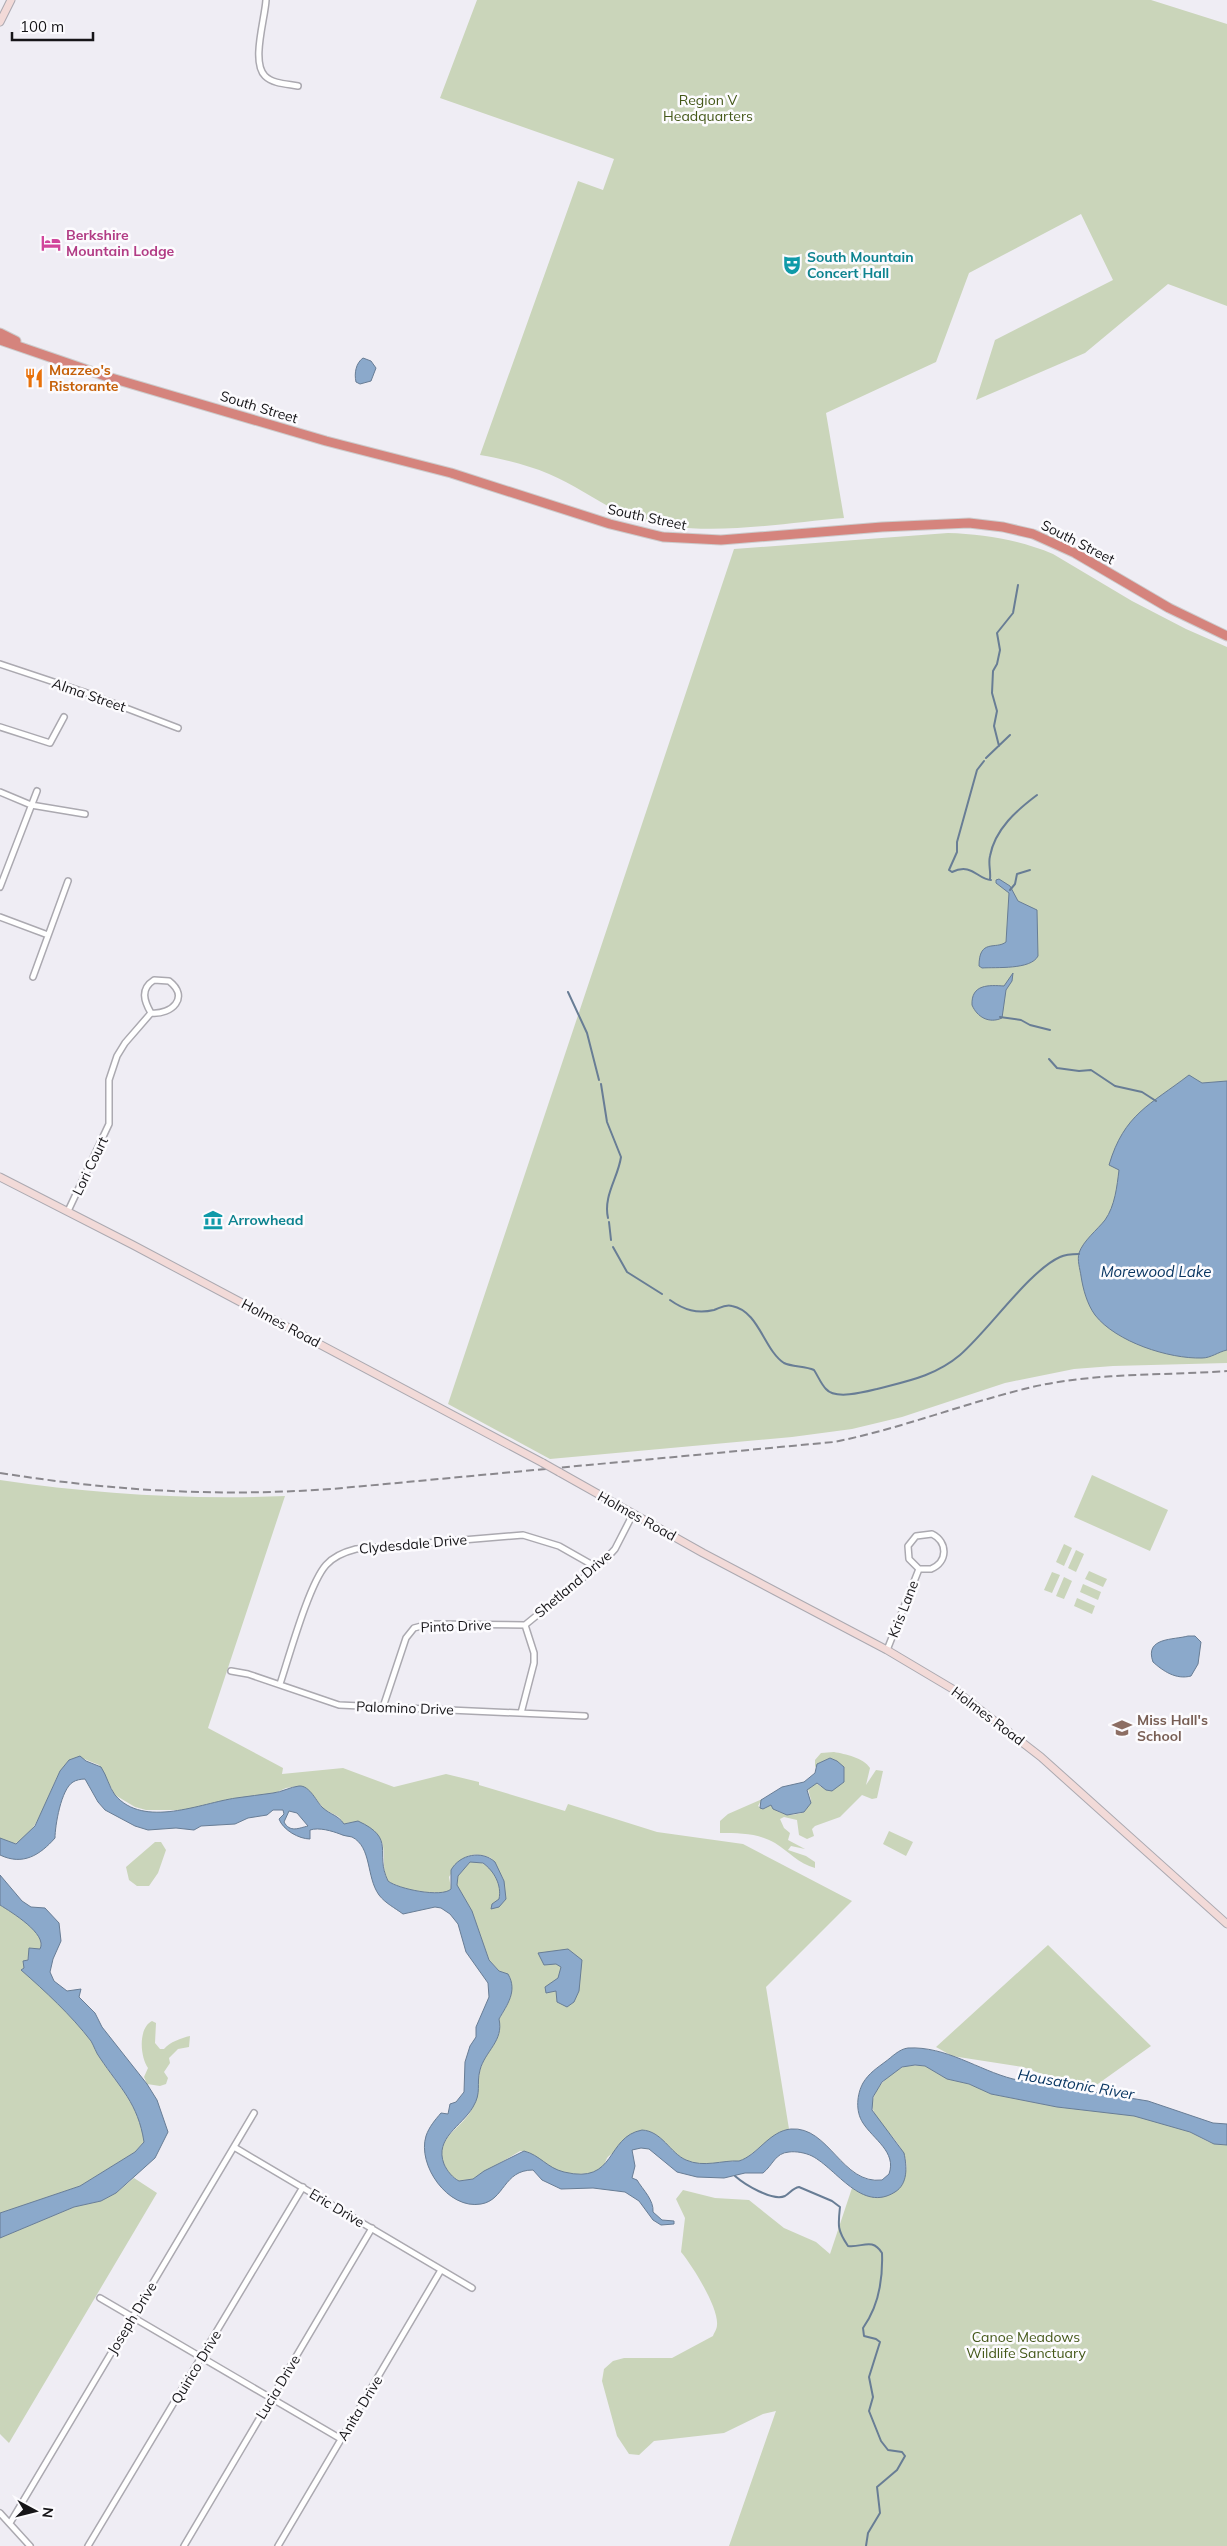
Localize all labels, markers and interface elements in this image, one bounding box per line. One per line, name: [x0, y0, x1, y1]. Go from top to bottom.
scale bar: [12, 10, 94, 42]
text: 100 m: [20, 17, 64, 36]
park label: Region V Headquarters: [663, 91, 753, 125]
place label: Berkshire Mountain Lodge: [66, 226, 175, 260]
hotel icon: Berkshire Mountain Lodge: [40, 232, 62, 254]
place label: South Mountain Concert Hall: [807, 248, 914, 282]
theatre icon: South Mountain Concert Hall: [781, 254, 803, 276]
place label: Mazzeo's Ristorante: [49, 361, 119, 395]
restaurant icon: Mazzeo's Ristorante: [23, 367, 45, 389]
street label: South Street: [218, 387, 300, 427]
street label: South Street: [606, 500, 688, 534]
street label: South Street: [1038, 516, 1118, 568]
street label: Alma Street: [50, 674, 128, 716]
street label: Lori Court: [68, 1134, 112, 1198]
museum icon: Arrowhead: [202, 1209, 224, 1231]
place label: Arrowhead: [228, 1211, 303, 1229]
water label: Morewood Lake: [1101, 1262, 1211, 1281]
street label: Holmes Road: [238, 1295, 324, 1351]
street label: Holmes Road: [595, 1487, 679, 1545]
street label: Clydesdale Drive: [358, 1530, 468, 1558]
street label: Shetland Drive: [531, 1546, 615, 1622]
street label: Kris Lane: [884, 1578, 922, 1640]
street label: Pinto Drive: [420, 1616, 492, 1636]
street label: Holmes Road: [948, 1683, 1028, 1749]
street label: Palomino Drive: [356, 1697, 454, 1719]
place label: Miss Hall's School: [1137, 1711, 1208, 1745]
school or university icon: Miss Hall's School: [1111, 1717, 1133, 1739]
water label: Housatonic River: [1016, 2064, 1136, 2104]
street label: Eric Drive: [306, 2185, 368, 2231]
street label: Joseph Drive: [103, 2279, 161, 2357]
street label: Quirico Drive: [167, 2327, 225, 2407]
park label: Canoe Meadows Wildlife Sanctuary: [966, 2328, 1086, 2362]
street label: Lucia Drive: [252, 2352, 304, 2422]
street label: Anita Drive: [334, 2372, 386, 2444]
north arrow: [10, 2486, 60, 2536]
text: N: [38, 2506, 57, 2519]

